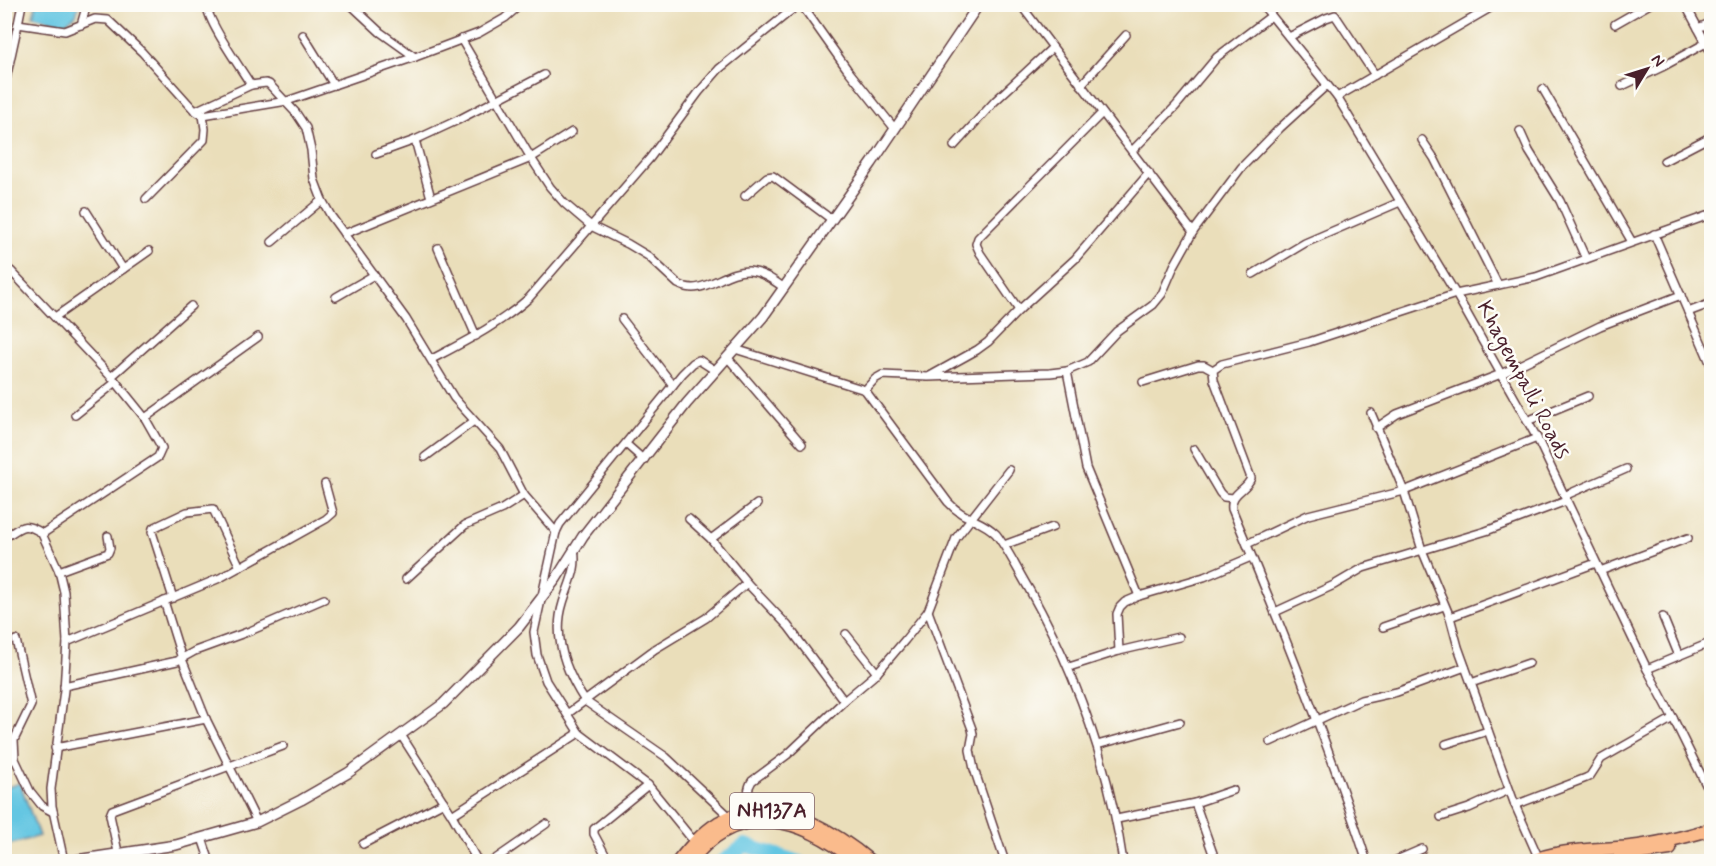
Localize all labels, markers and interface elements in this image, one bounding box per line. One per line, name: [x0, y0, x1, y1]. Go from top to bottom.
north arrow: [1617, 39, 1677, 99]
text: N: [1646, 50, 1669, 71]
street label: Khagempalli Roads: [1467, 296, 1577, 466]
road number: NH137A: [730, 793, 814, 829]

